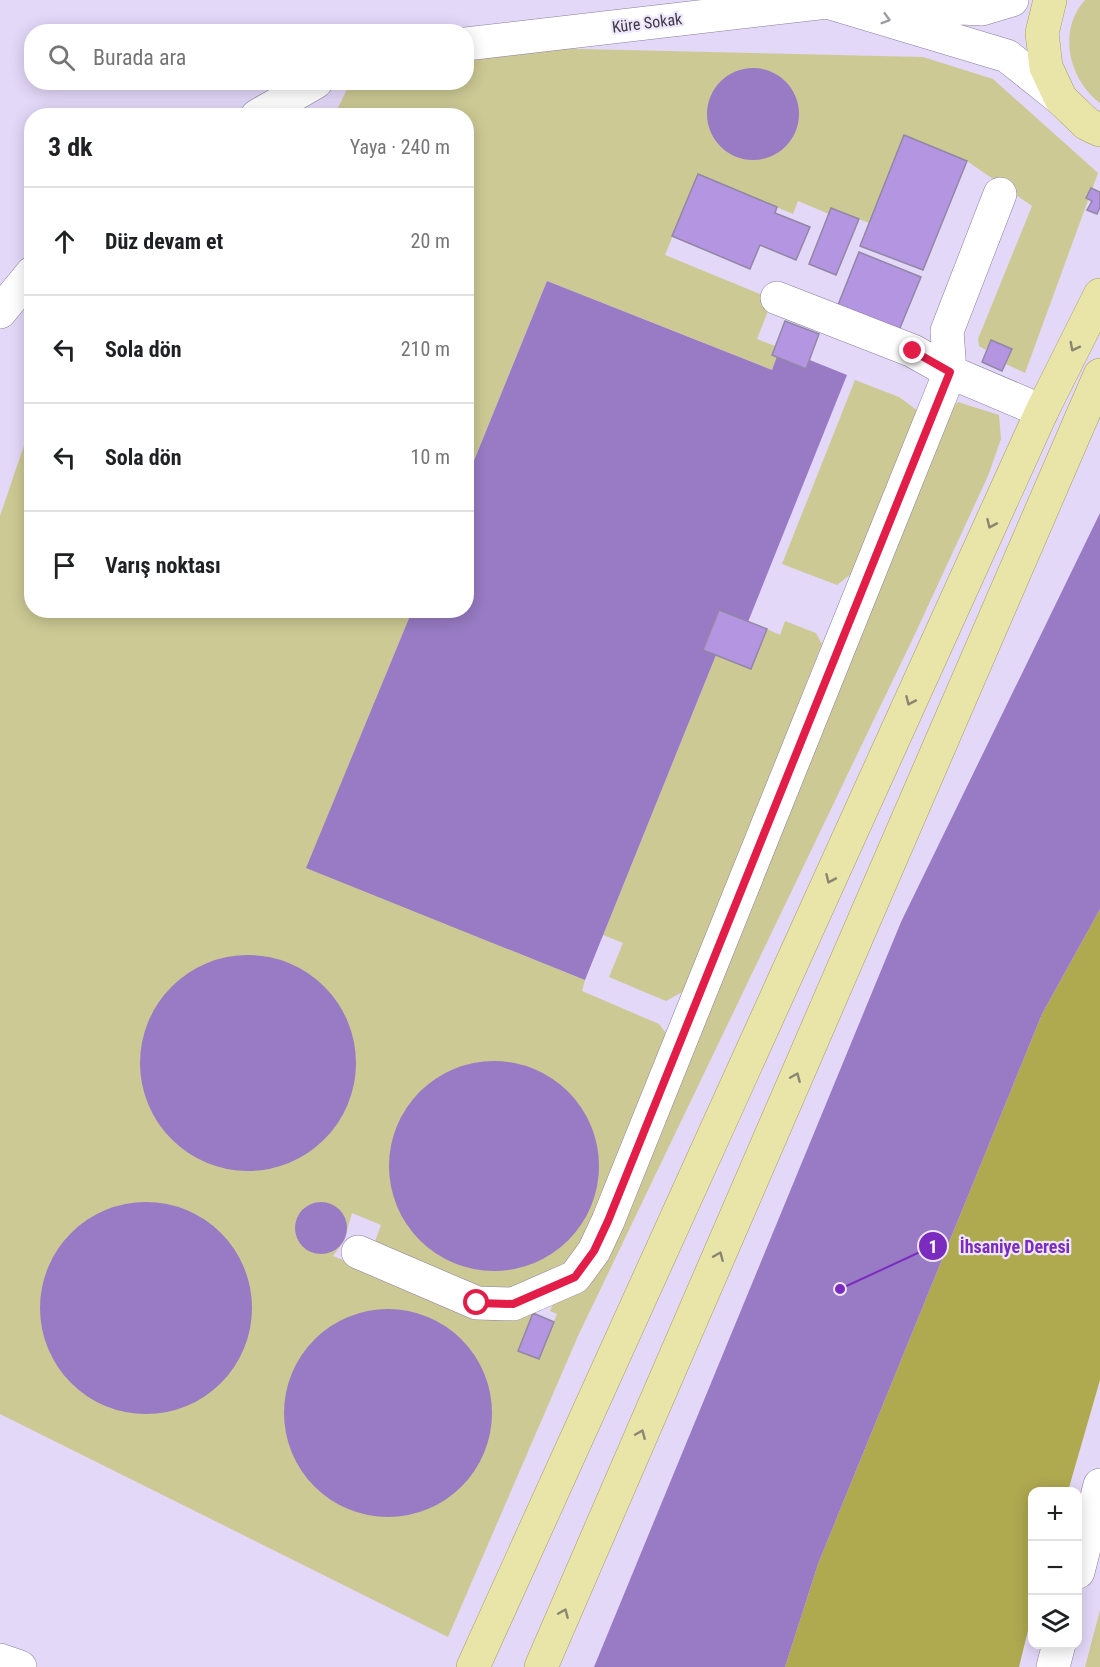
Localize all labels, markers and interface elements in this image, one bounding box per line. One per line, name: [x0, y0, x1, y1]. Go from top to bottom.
street label: Küre Sokak: [611, 9, 684, 37]
one-way arrow: [880, 12, 891, 24]
search box: [24, 24, 474, 90]
icon: search: [45, 41, 78, 74]
text: Burada ara: [93, 45, 186, 70]
text: 3 dk: [48, 132, 92, 162]
text: Yaya · 240 m: [350, 135, 450, 159]
icon: ahead: [48, 225, 81, 258]
text: Düz devam et: [105, 229, 223, 254]
text: 20 m: [411, 229, 450, 253]
icon: left: [48, 333, 81, 366]
text: Sola dön: [105, 337, 181, 362]
text: 210 m: [401, 337, 450, 361]
route end: [899, 337, 925, 363]
one-way arrow: [1069, 341, 1081, 352]
icon: left: [48, 441, 81, 474]
text: Sola dön: [105, 445, 181, 470]
text: 10 m: [411, 445, 450, 469]
one-way arrow: [986, 517, 998, 528]
icon: arrive: [48, 549, 81, 582]
text: Varış noktası: [105, 553, 221, 578]
one-way arrow: [905, 695, 917, 706]
one-way arrow: [825, 872, 837, 883]
one-way arrow: [789, 1072, 801, 1083]
callout: İhsaniye Deresi: [918, 1228, 1082, 1264]
text: 1: [928, 1236, 938, 1257]
text: İhsaniye Deresi: [960, 1236, 1070, 1257]
one-way arrow: [712, 1251, 724, 1262]
route start: [463, 1289, 489, 1315]
one-way arrow: [634, 1430, 646, 1441]
map controls: [1028, 1487, 1082, 1649]
button: +: [1028, 1487, 1082, 1541]
button: −: [1028, 1541, 1082, 1595]
button: layers: [1028, 1595, 1082, 1649]
one-way arrow: [557, 1609, 569, 1620]

